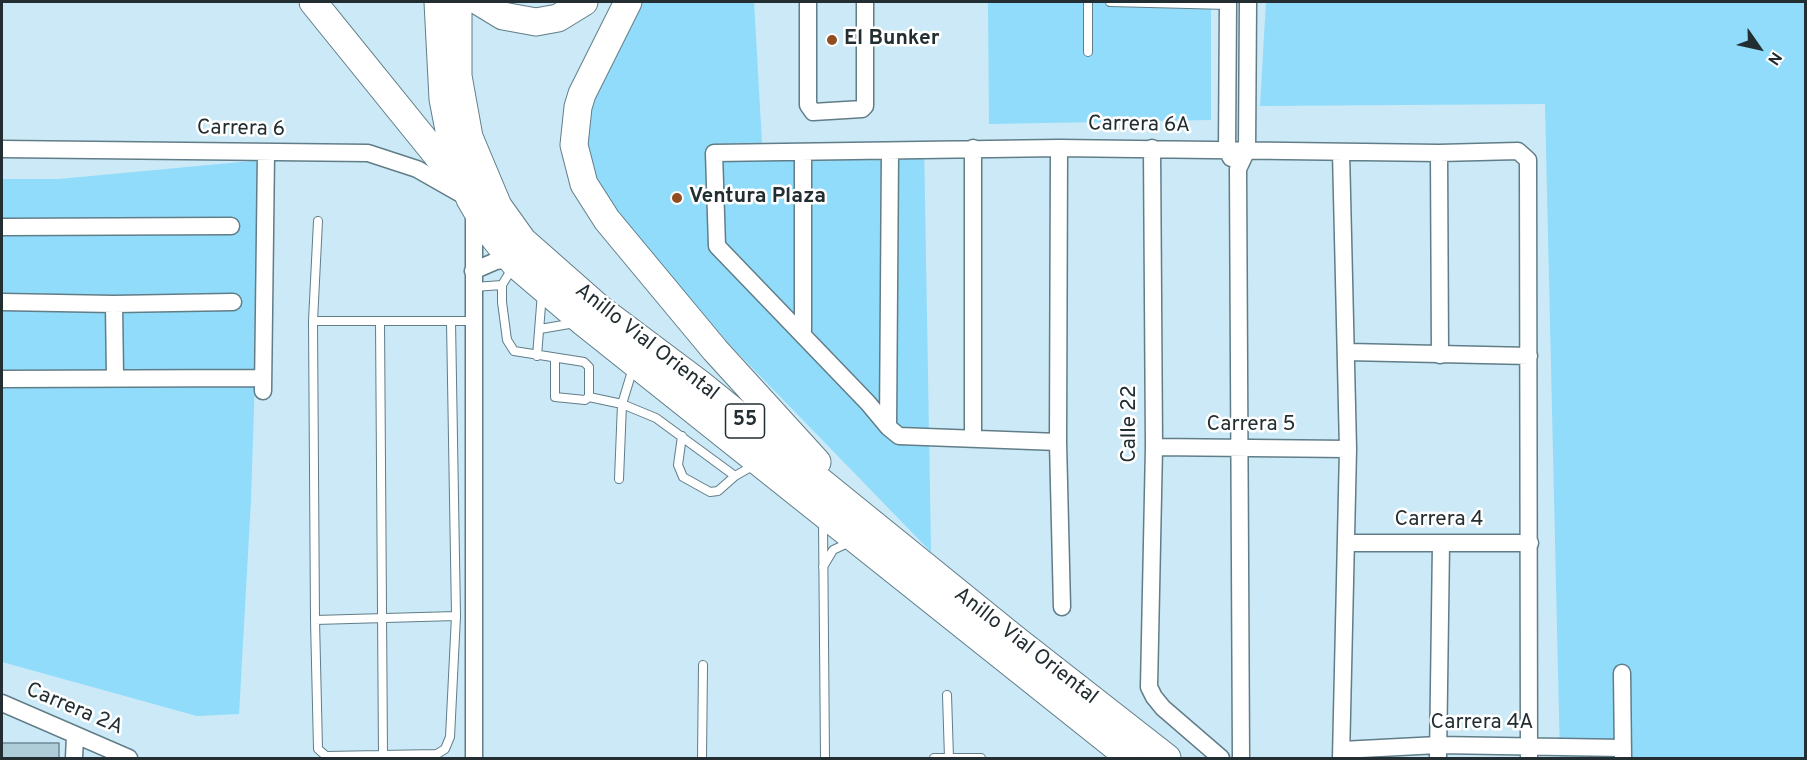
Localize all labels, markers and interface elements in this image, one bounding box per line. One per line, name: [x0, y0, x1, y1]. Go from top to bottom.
north arrow: [1729, 18, 1789, 78]
place label: El Bunker: [844, 27, 940, 53]
marker: El Bunker: [825, 33, 839, 47]
text: N: [1762, 48, 1785, 68]
street label: Carrera 6A: [1088, 113, 1190, 139]
street label: Carrera 6: [197, 117, 285, 143]
place label: Ventura Plaza: [689, 185, 826, 211]
marker: Ventura Plaza: [670, 191, 684, 205]
street label: Anillo Vial Oriental: [569, 279, 723, 407]
street label: Calle 22: [1118, 385, 1144, 463]
road number: 55: [726, 404, 764, 438]
street label: Carrera 5: [1207, 413, 1295, 439]
street label: Carrera 4: [1395, 508, 1483, 534]
street label: Anillo Vial Oriental: [948, 583, 1102, 711]
street label: Carrera 2A: [22, 678, 126, 742]
street label: Carrera 4A: [1431, 711, 1533, 737]

